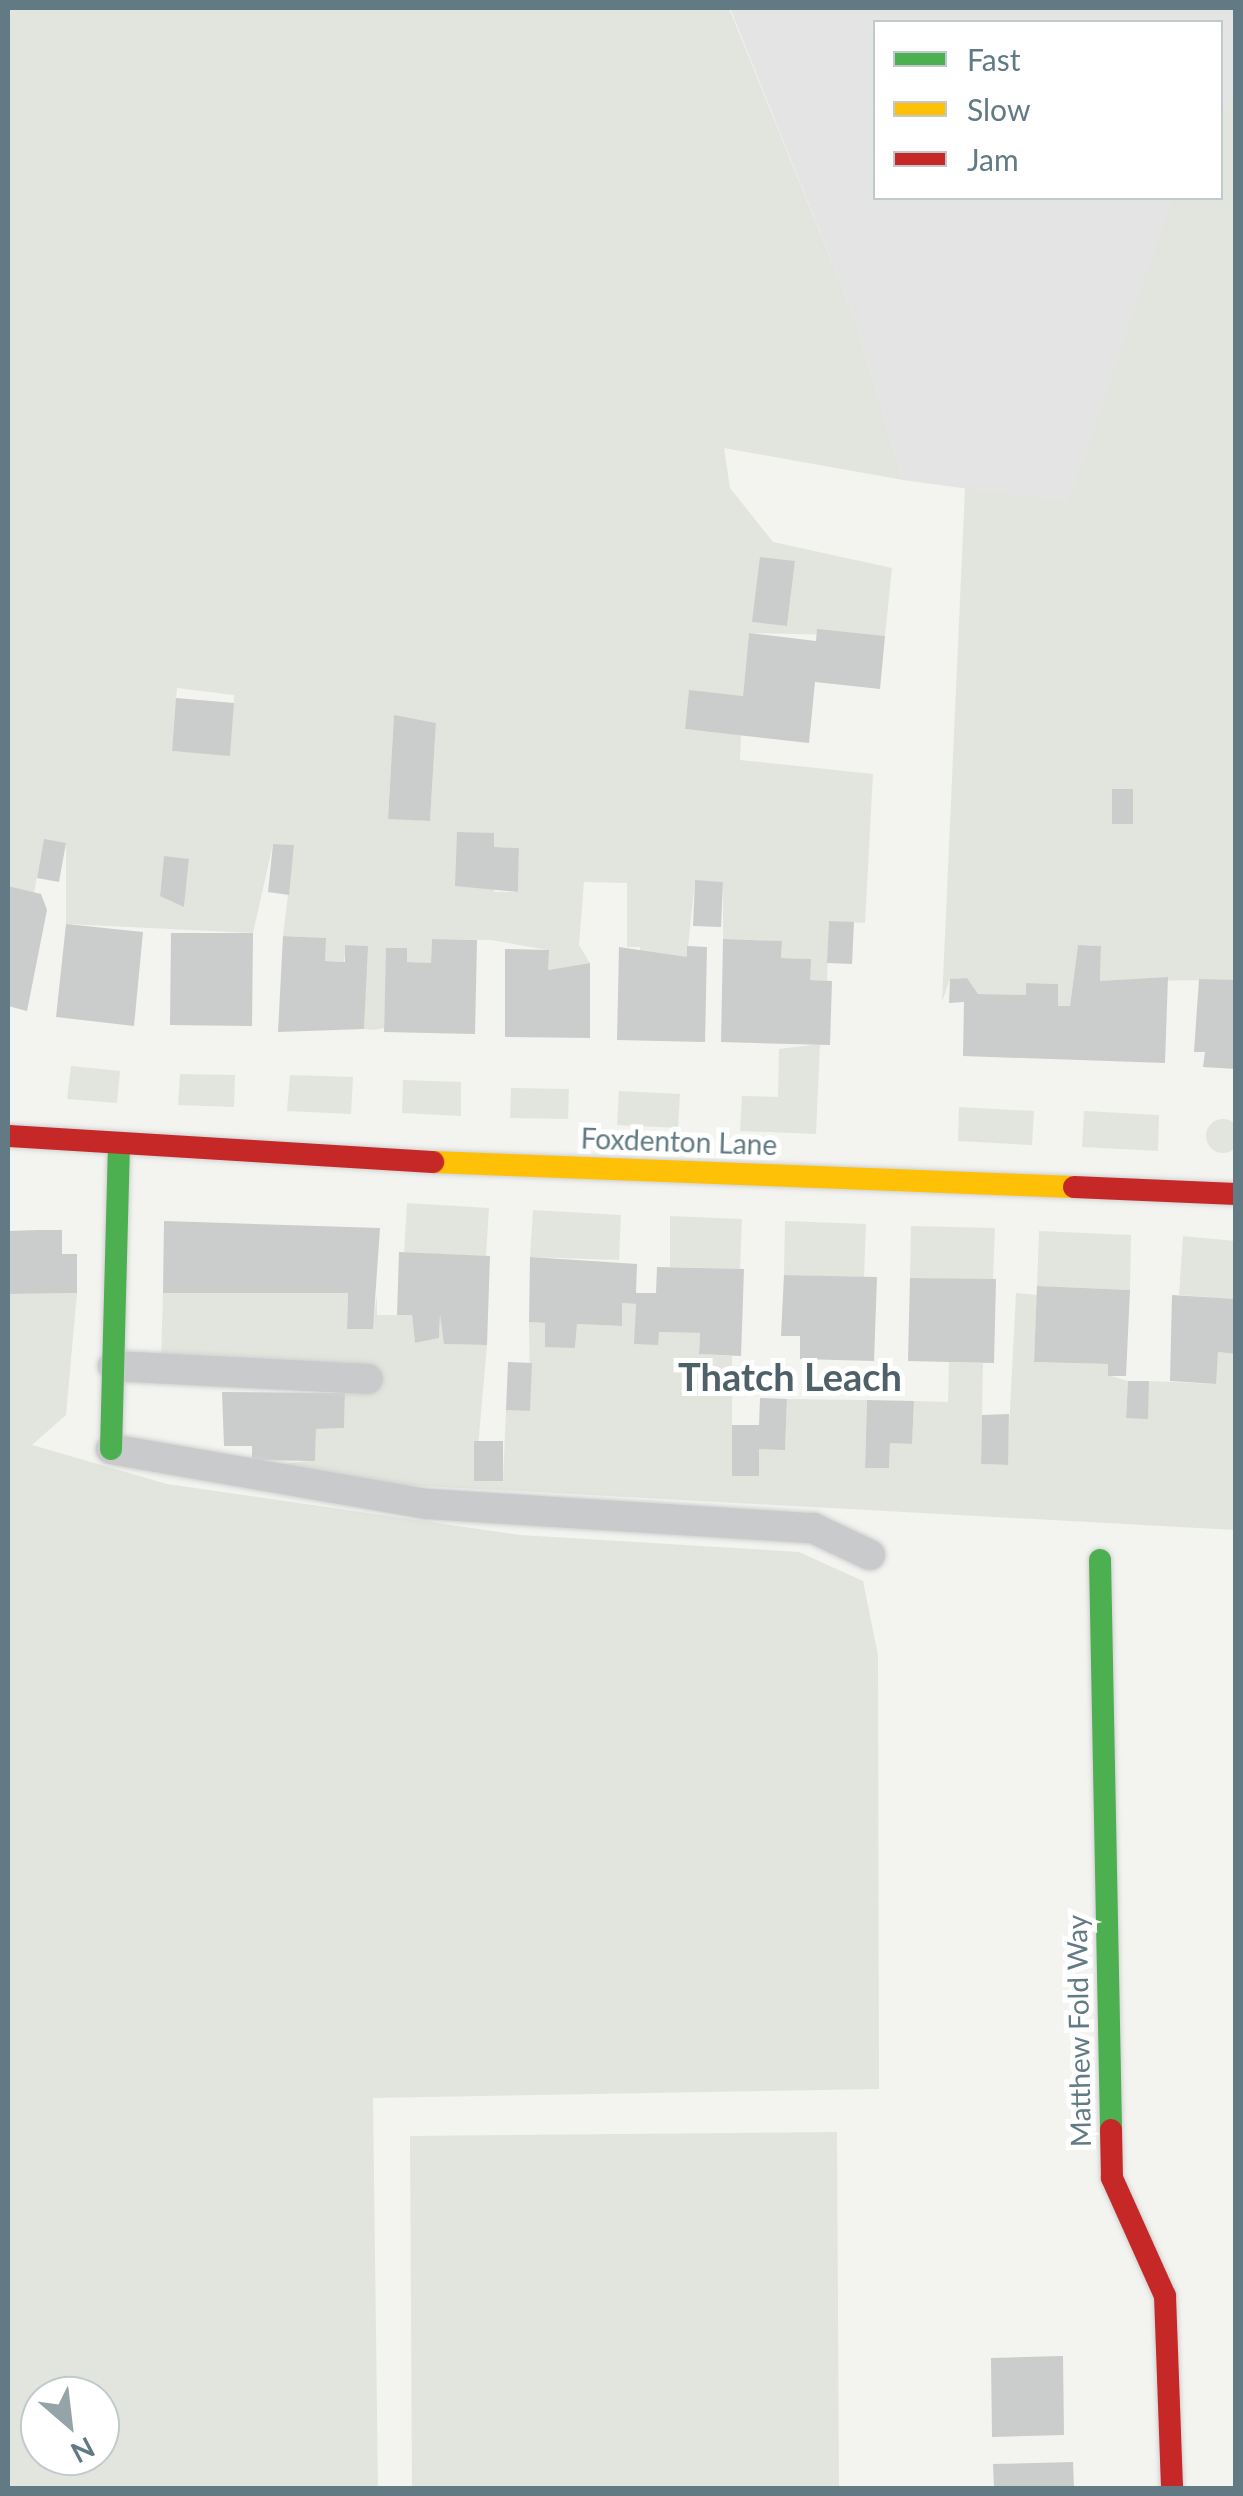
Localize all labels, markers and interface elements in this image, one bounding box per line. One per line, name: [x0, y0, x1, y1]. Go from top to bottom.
legend: [873, 20, 1223, 200]
text: Fast: [967, 41, 1021, 77]
text: Slow: [967, 91, 1030, 127]
text: Jam: [967, 141, 1019, 177]
street label: Foxdenton Lane: [580, 1121, 778, 1161]
district label: Thatch Leach: [678, 1354, 902, 1400]
street label: Matthew Fold Way: [1059, 1914, 1097, 2148]
north arrow: [20, 2376, 120, 2476]
text: N: [66, 2431, 101, 2471]

